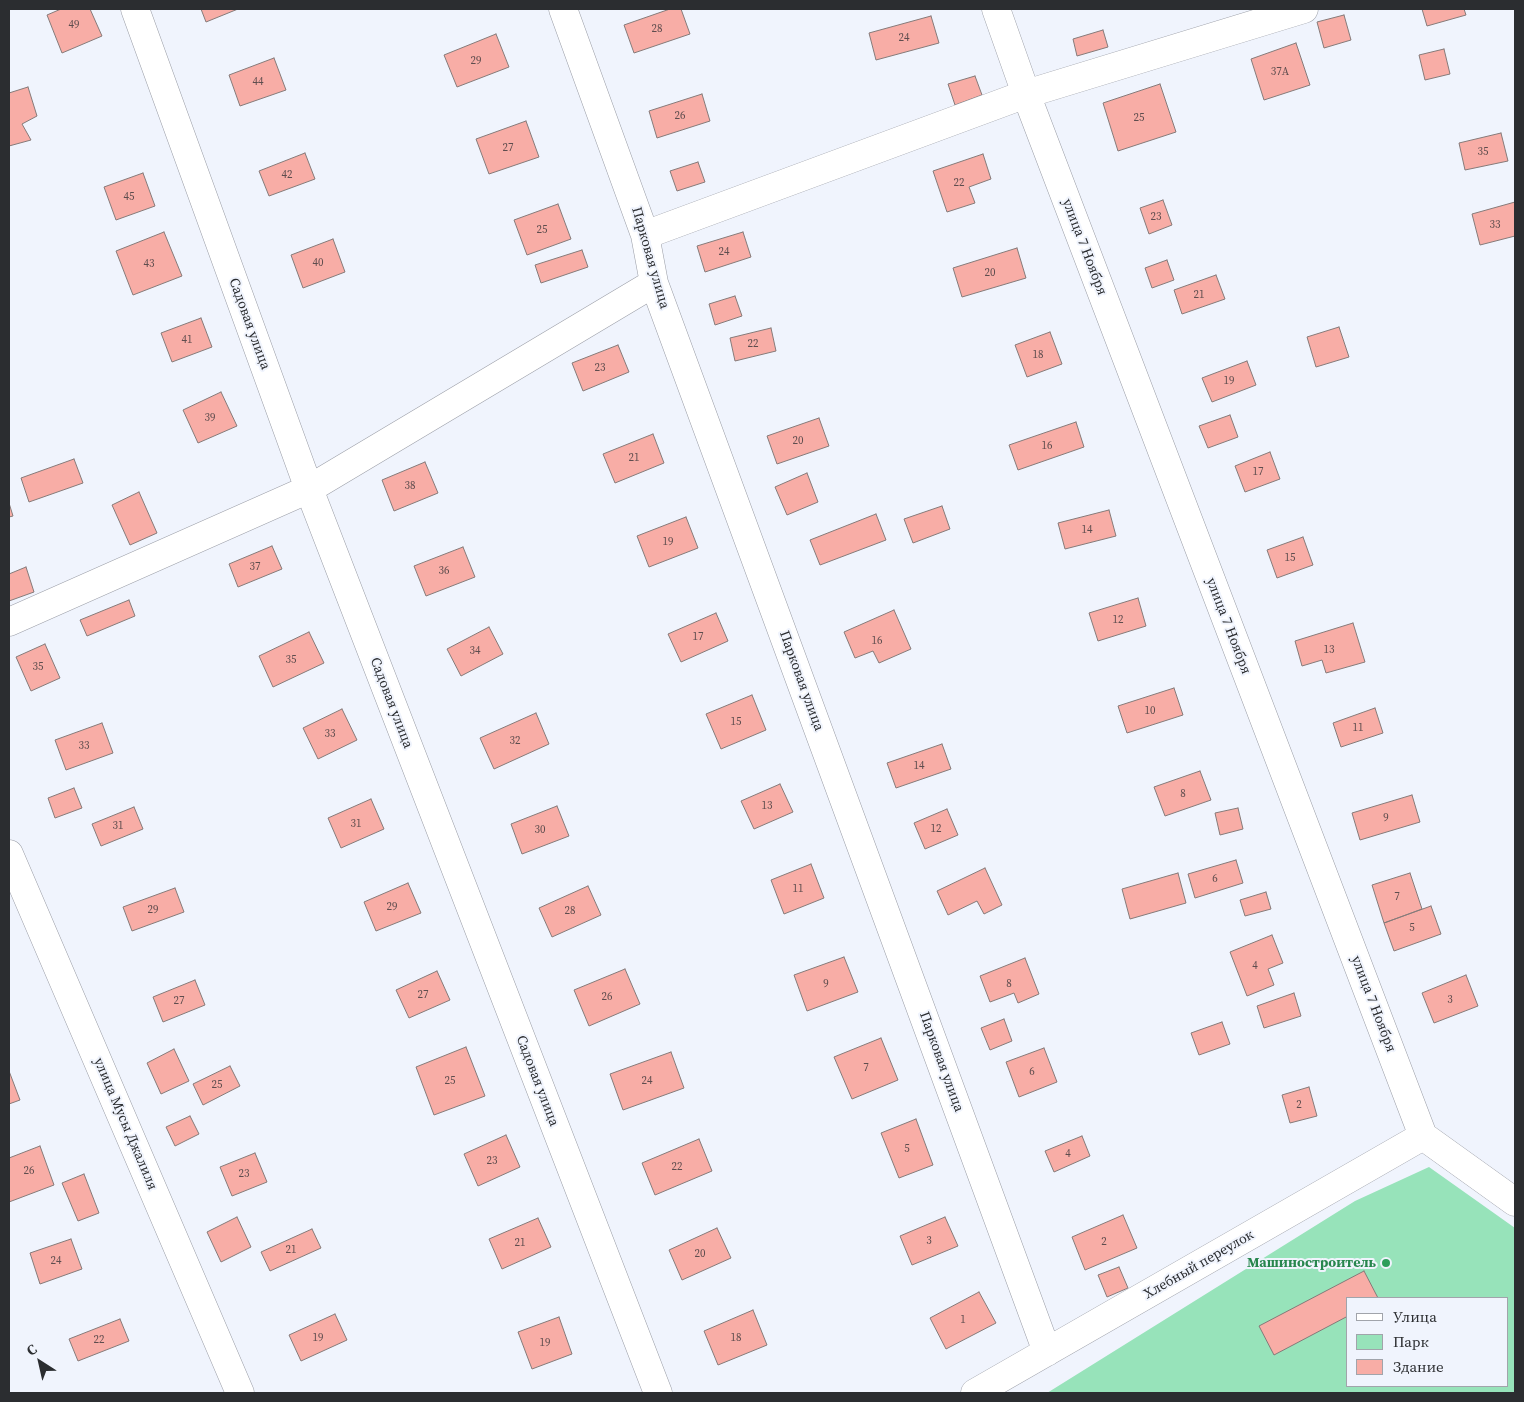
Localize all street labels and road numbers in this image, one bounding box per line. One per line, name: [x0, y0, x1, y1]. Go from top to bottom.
street label: улица 7 Ноября: [1058, 196, 1110, 298]
street label: Парковая улица: [627, 205, 673, 311]
street label: Садовая улица: [225, 276, 273, 372]
street label: улица 7 Ноября: [1202, 575, 1254, 677]
street label: Парковая улица: [775, 629, 827, 733]
street label: Садовая улица: [366, 655, 416, 751]
street label: улица 7 Ноября: [1347, 953, 1399, 1055]
street label: Парковая улица: [915, 1010, 967, 1114]
street label: Садовая улица: [512, 1033, 562, 1129]
street label: улица Мусы Джалиля: [90, 1055, 160, 1193]
street label: Хлебный переулок: [1141, 1227, 1257, 1303]

